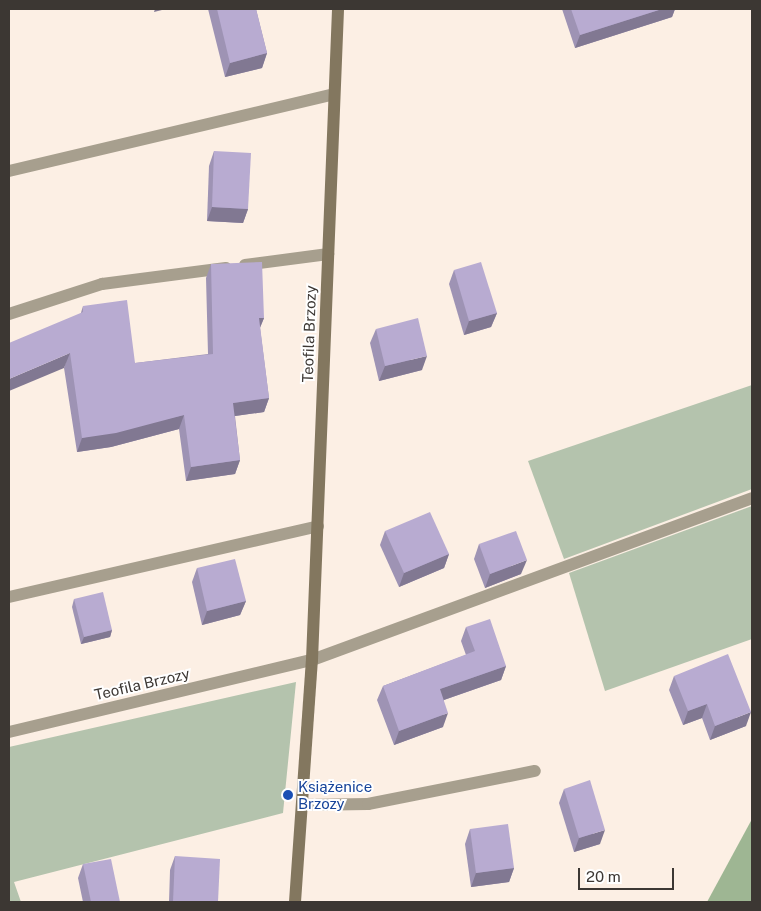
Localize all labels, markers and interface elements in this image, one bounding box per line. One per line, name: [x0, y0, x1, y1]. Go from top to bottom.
street label: Teofila Brzozy: [298, 285, 320, 383]
street label: Teofila Brzozy: [93, 664, 191, 704]
place label: Książenice Brzozy: [298, 777, 372, 812]
marker: Książenice Brzozy: [282, 789, 294, 801]
scale bar: [581, 858, 677, 890]
text: 20 m: [586, 868, 621, 885]

